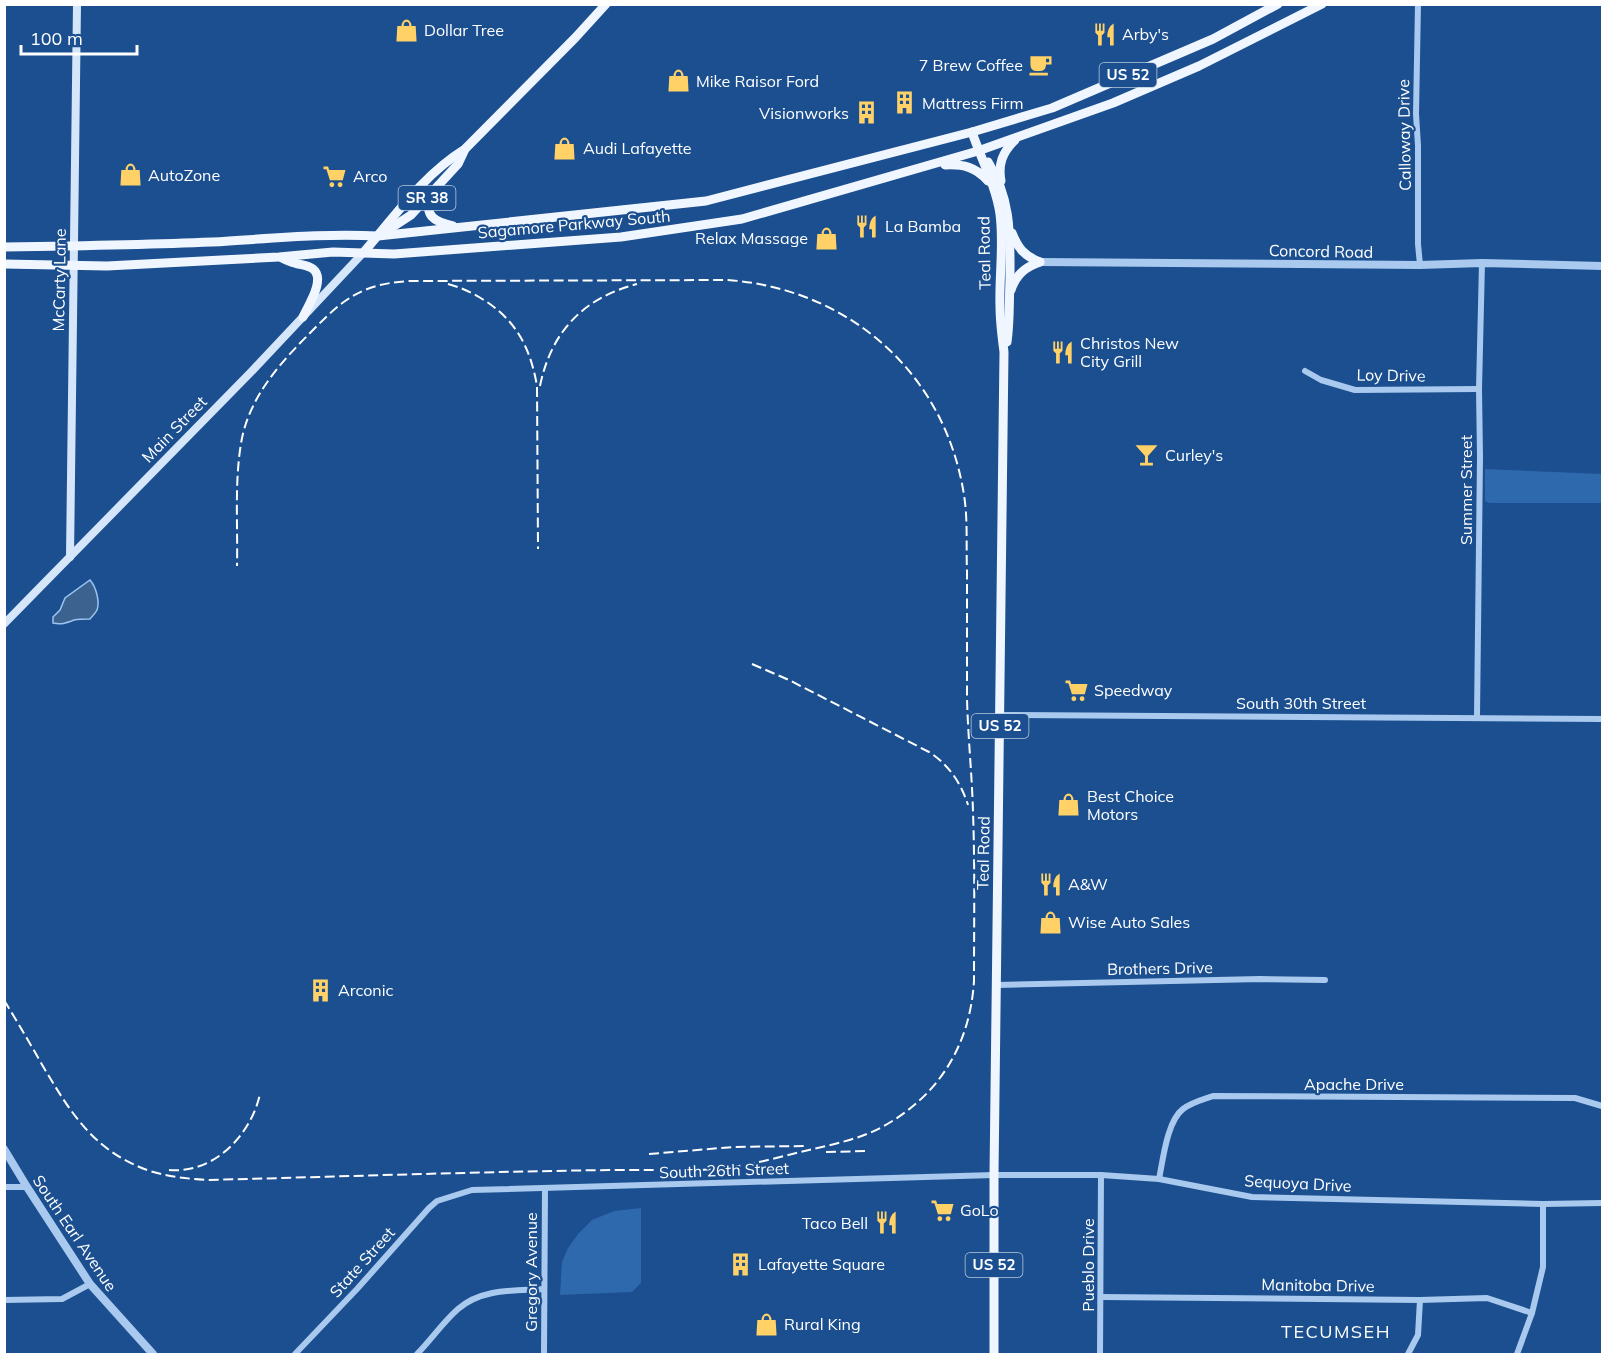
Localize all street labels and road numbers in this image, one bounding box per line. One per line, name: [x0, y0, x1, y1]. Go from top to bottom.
road number: US 52: [1100, 63, 1156, 87]
street label: Calloway Drive: [1393, 79, 1415, 191]
road number: SR 38: [398, 186, 456, 210]
street label: Sagamore Parkway South: [477, 206, 671, 242]
street label: Teal Road: [973, 216, 995, 290]
street label: McCarty Lane: [48, 228, 70, 332]
street label: Concord Road: [1269, 240, 1373, 262]
street label: Loy Drive: [1356, 364, 1426, 386]
street label: Main Street: [137, 391, 211, 466]
street label: Summer Street: [1456, 434, 1476, 545]
street label: South 30th Street: [1236, 693, 1366, 713]
road number: US 52: [972, 714, 1028, 738]
street label: Teal Road: [972, 816, 994, 890]
street label: Brothers Drive: [1107, 957, 1213, 979]
street label: Apache Drive: [1304, 1074, 1404, 1094]
street label: South 26th Street: [659, 1158, 790, 1182]
street label: Sequoya Drive: [1244, 1170, 1352, 1196]
street label: South Earl Avenue: [29, 1171, 121, 1295]
street label: Gregory Avenue: [521, 1212, 541, 1332]
street label: Pueblo Drive: [1078, 1218, 1098, 1312]
street label: State Street: [325, 1222, 399, 1301]
road number: US 52: [966, 1253, 1022, 1277]
street label: Manitoba Drive: [1261, 1274, 1375, 1296]

